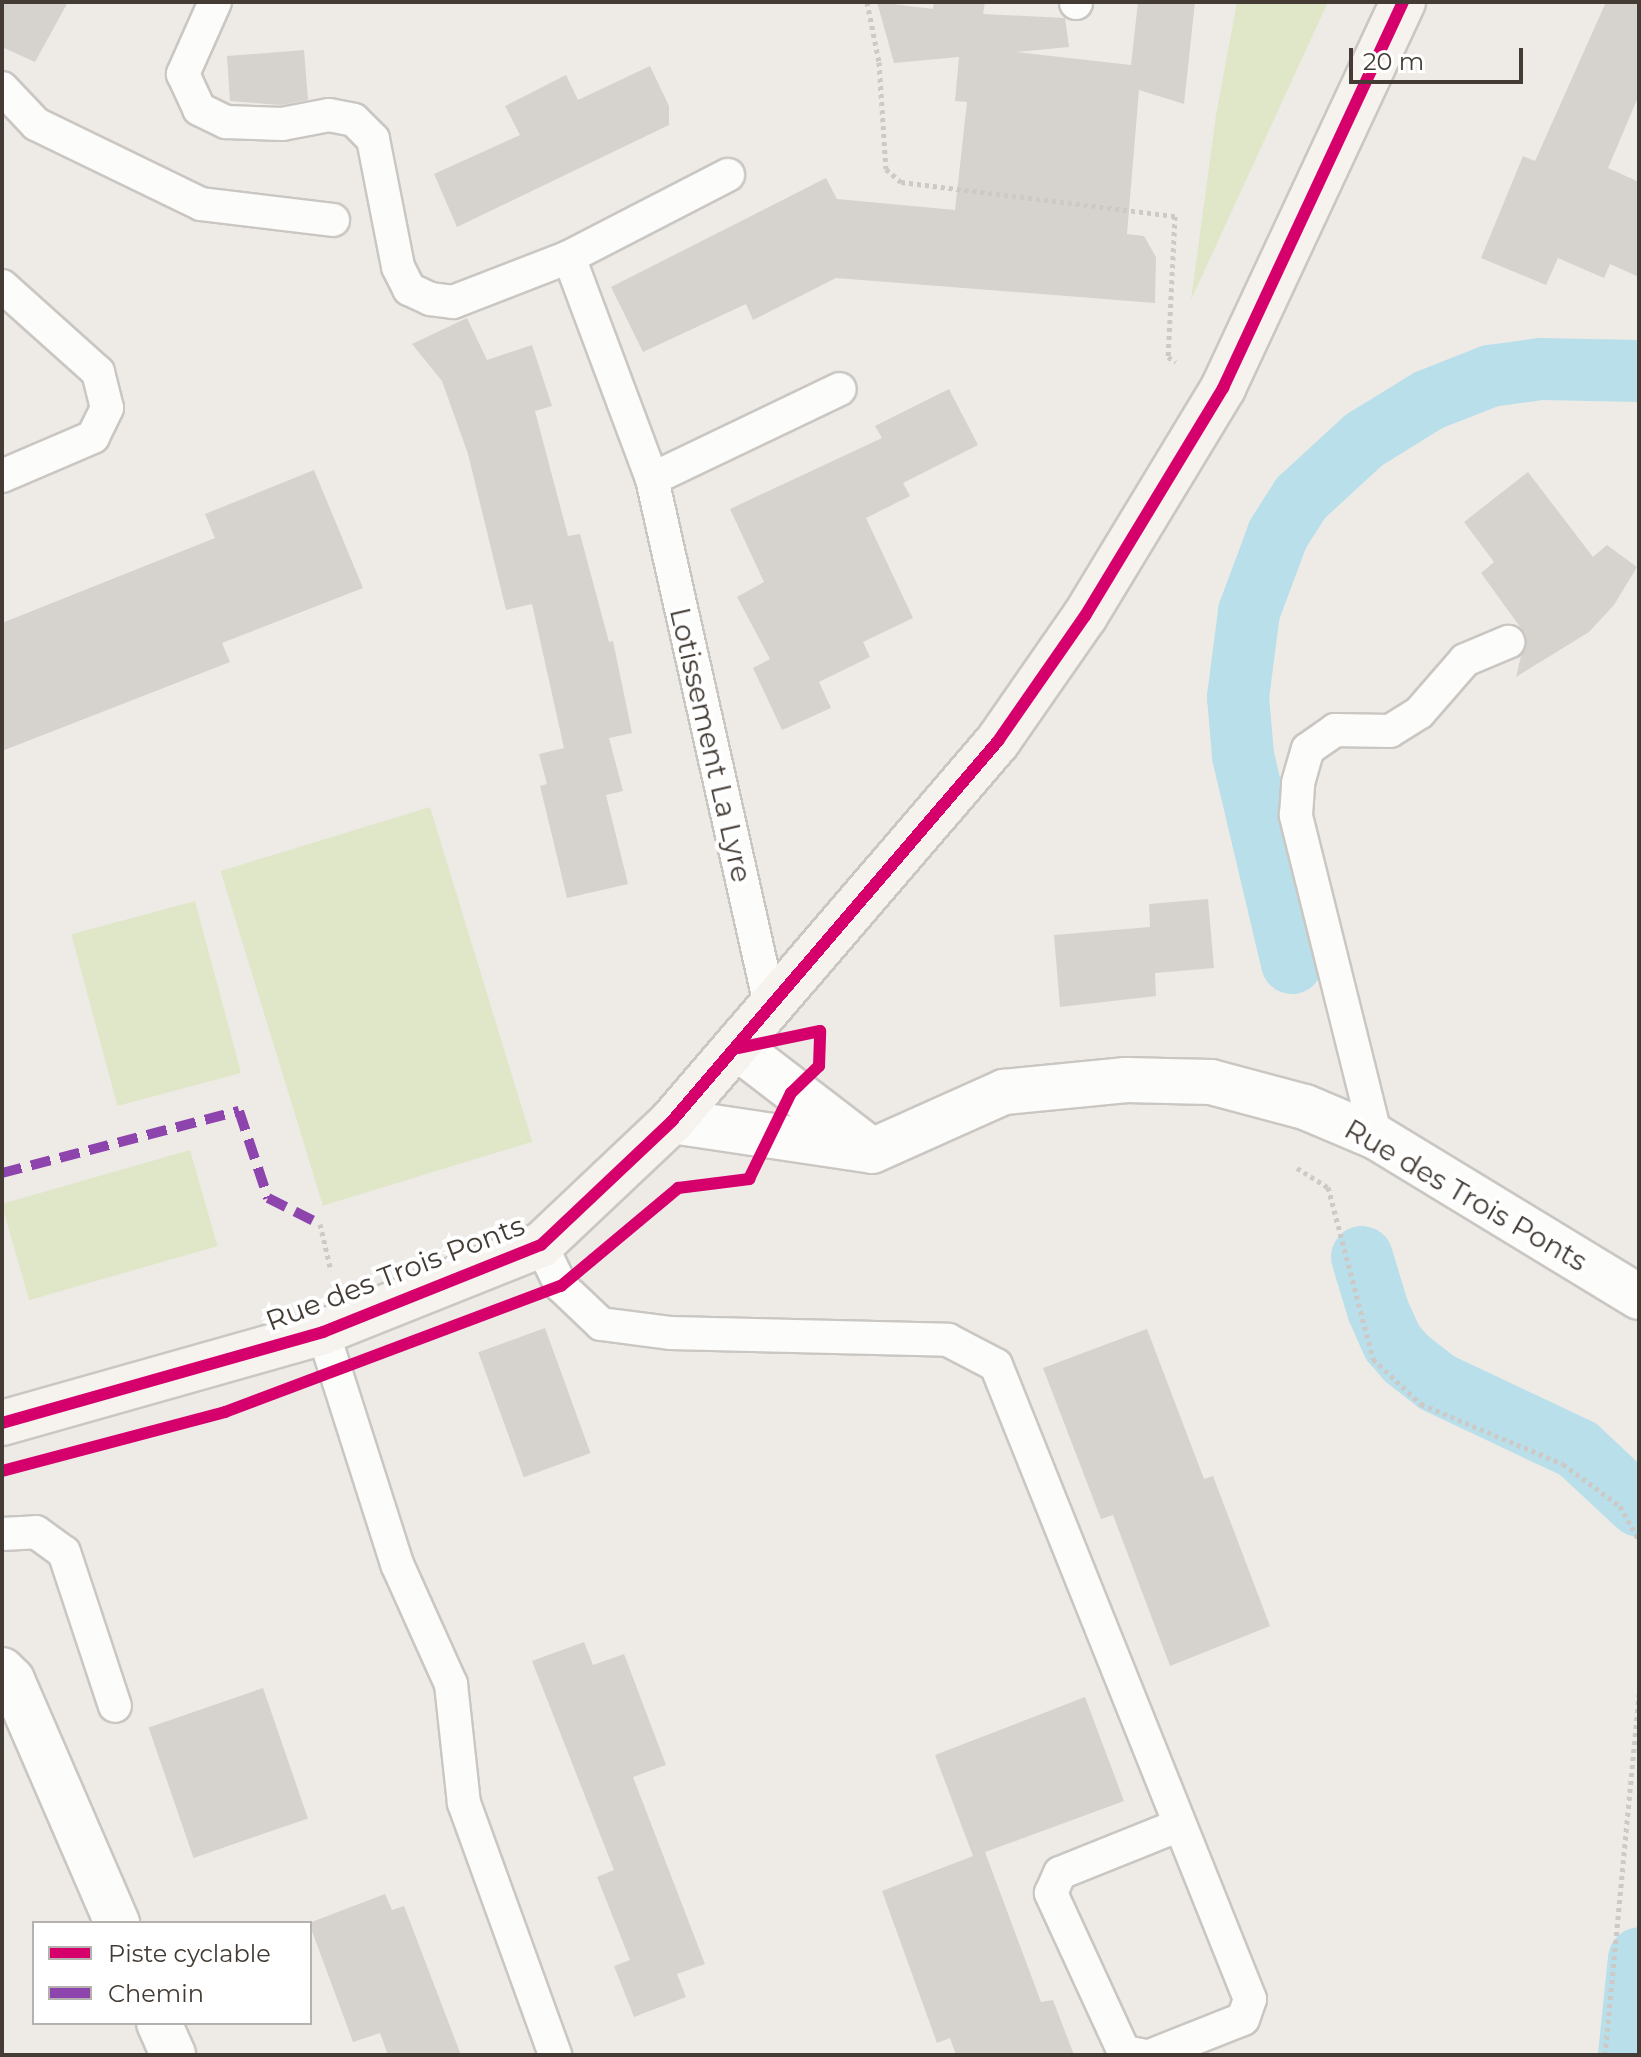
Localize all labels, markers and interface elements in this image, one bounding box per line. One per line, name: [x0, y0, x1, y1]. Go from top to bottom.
scale bar: [1353, 32, 1527, 82]
text: 20 m: [1363, 47, 1424, 76]
street label: Lotissement La Lyre: [663, 604, 759, 886]
street label: Rue des Trois Ponts: [1339, 1112, 1593, 1278]
street label: Rue des Trois Ponts: [261, 1208, 529, 1338]
legend: [32, 1921, 312, 2025]
text: Piste cyclable: [108, 1939, 271, 1968]
text: Chemin: [108, 1979, 204, 2008]

